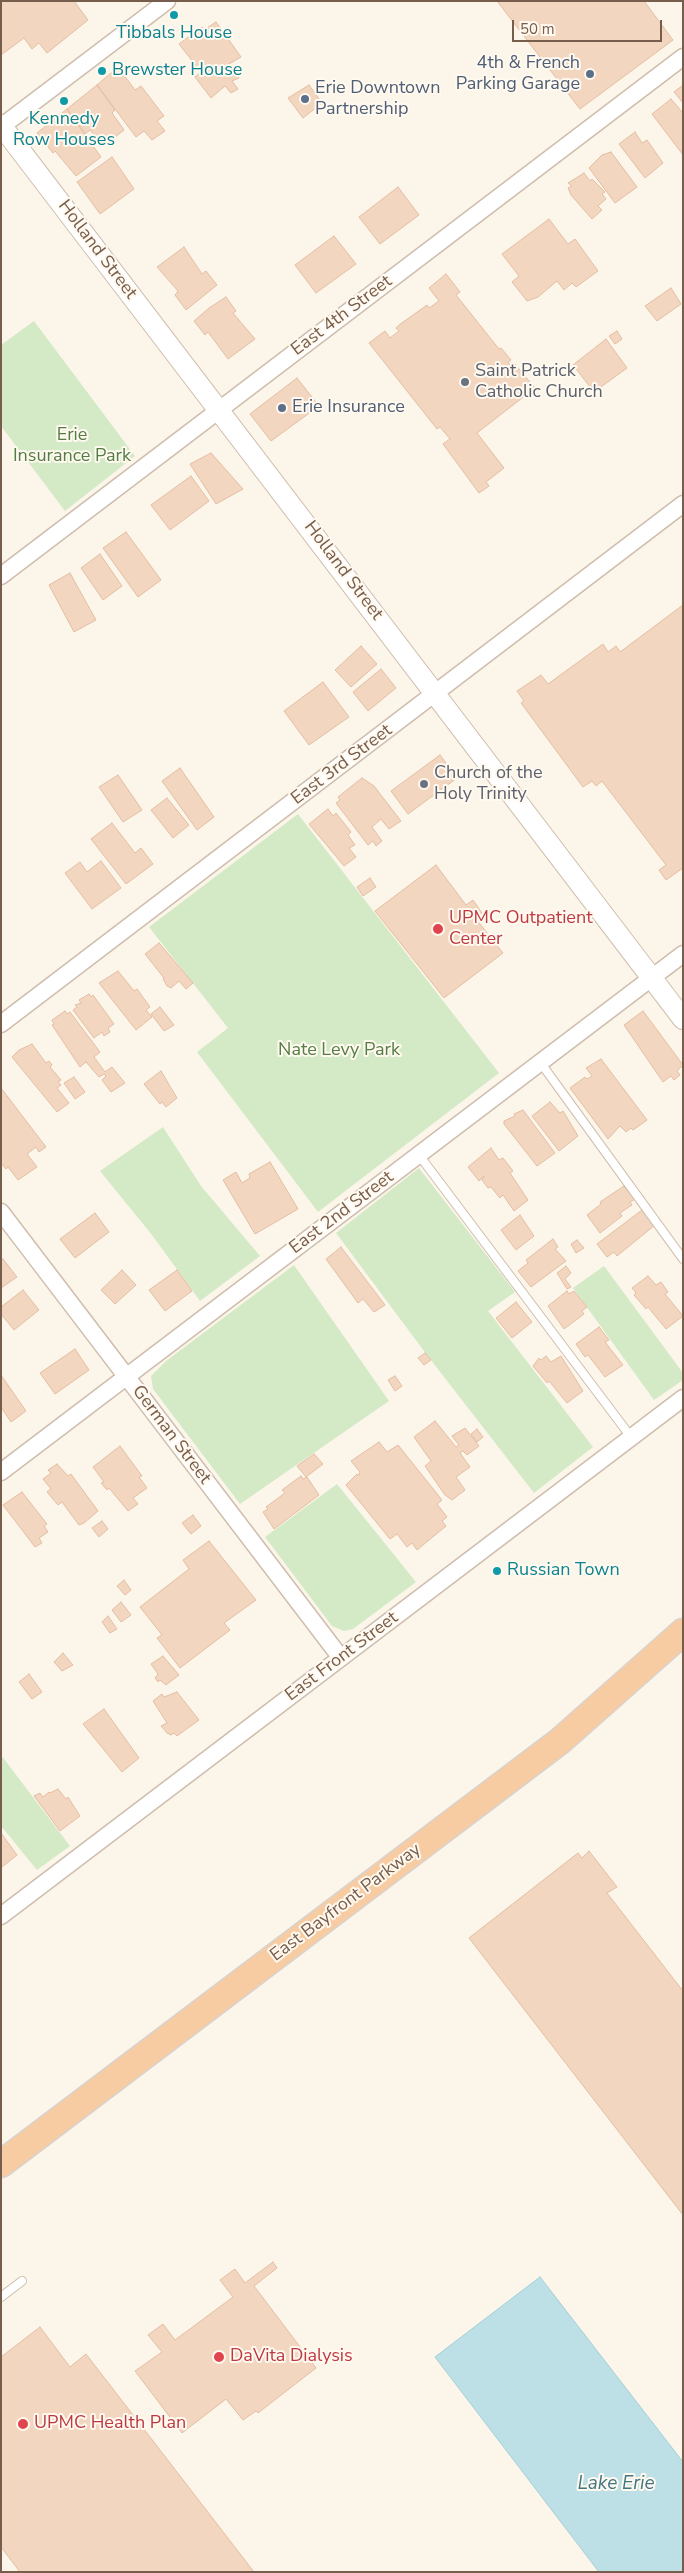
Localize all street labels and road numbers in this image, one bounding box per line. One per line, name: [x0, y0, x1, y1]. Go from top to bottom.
street label: Holland Street: [53, 196, 141, 304]
street label: East 4th Street: [287, 271, 397, 361]
street label: Holland Street: [299, 517, 387, 625]
street label: East 3rd Street: [287, 720, 397, 810]
street label: East 2nd Street: [286, 1167, 398, 1259]
street label: German Street: [127, 1381, 215, 1489]
street label: East Front Street: [281, 1608, 403, 1706]
street label: East Bayfront Parkway: [266, 1839, 426, 1967]

